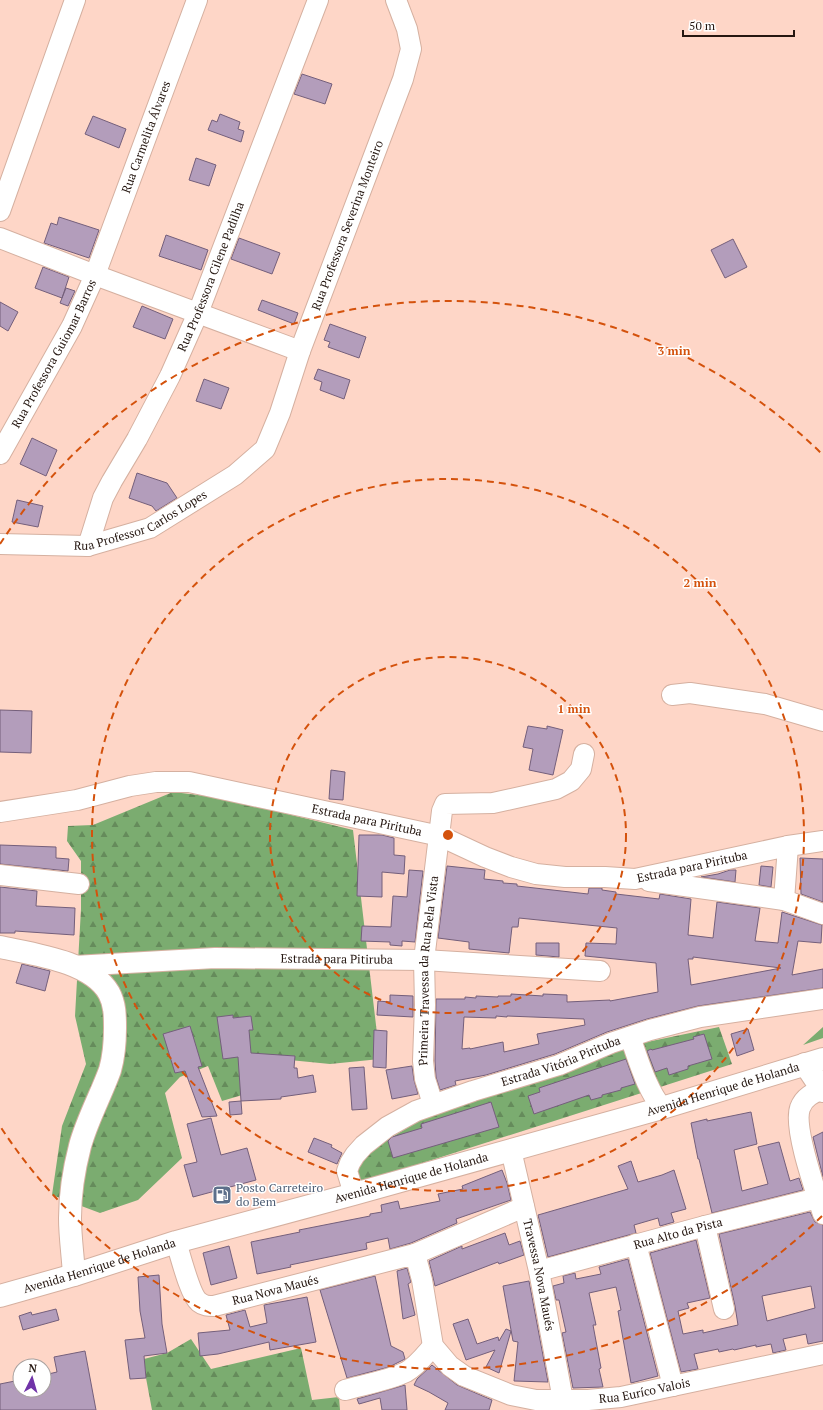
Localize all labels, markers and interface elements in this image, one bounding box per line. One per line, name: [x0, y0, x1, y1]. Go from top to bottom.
scale bar: [683, 12, 794, 38]
text: 50 m: [689, 18, 716, 33]
street label: Rua Carmelita Álvares: [118, 79, 173, 195]
street label: Rua Professora Severina Monteiro: [308, 138, 386, 312]
street label: Rua Professora Cilene Padilha: [174, 200, 247, 354]
street label: Rua Professora Guiomar Barros: [8, 277, 99, 431]
text: 3 min: [658, 343, 691, 358]
street label: Rua Professor Carlos Lopes: [74, 486, 209, 553]
text: 2 min: [684, 575, 717, 590]
text: 1 min: [558, 701, 591, 716]
street label: Estrada para Pirituba: [310, 801, 423, 839]
centre of rings: [441, 828, 455, 842]
street label: Estrada para Pirituba: [636, 847, 749, 885]
street label: Primeira Travessa da Rua Bela Vista: [415, 875, 441, 1066]
street label: Estrada para Pitiruba: [281, 951, 393, 967]
street label: Estrada Vitória Pirituba: [499, 1032, 622, 1089]
street label: Avenida Henrique de Holanda: [645, 1059, 801, 1119]
street label: Avenida Henrique de Holanda: [333, 1149, 490, 1206]
place label: Posto Carreteiro do Bem: [236, 1180, 323, 1209]
fuel station icon: Posto Carreteiro do Bem: [211, 1184, 233, 1206]
street label: Rua Alto da Pista: [632, 1214, 724, 1252]
street label: Travessa Nova Maués: [520, 1217, 558, 1332]
street label: Avenida Henrique de Holanda: [21, 1235, 178, 1296]
street label: Rua Nova Maués: [231, 1271, 320, 1308]
north arrow: [12, 1358, 52, 1398]
text: N: [28, 1361, 38, 1375]
street label: Rua Euríco Valois: [598, 1374, 691, 1406]

